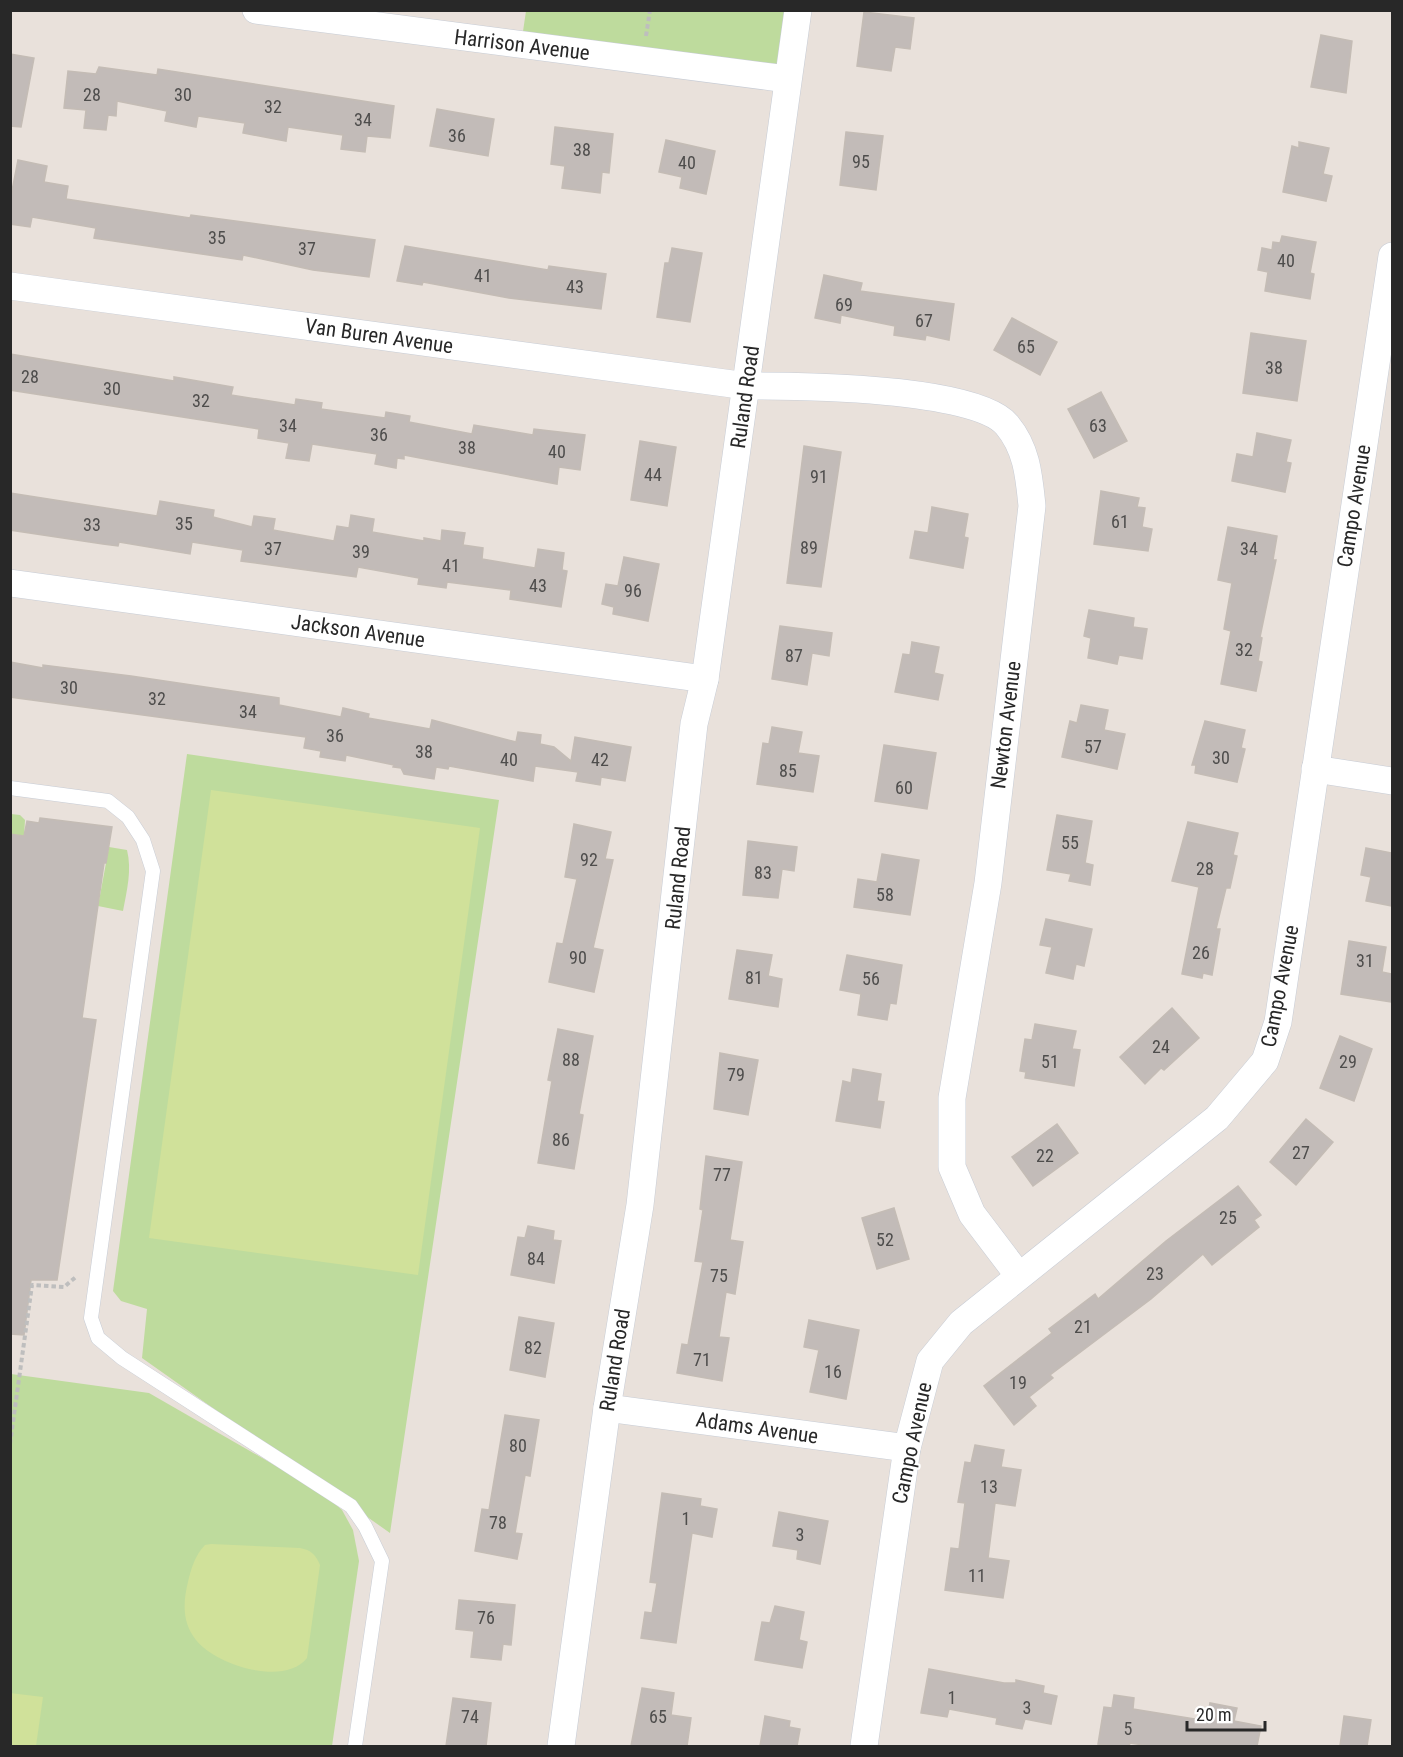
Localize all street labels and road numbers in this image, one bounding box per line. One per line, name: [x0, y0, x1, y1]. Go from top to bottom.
street label: Harrison Avenue: [453, 25, 591, 65]
street label: Van Buren Avenue: [303, 314, 455, 358]
street label: Ruland Road: [726, 344, 764, 450]
street label: Campo Avenue: [1332, 443, 1376, 569]
street label: Jackson Avenue: [290, 610, 427, 652]
street label: Newton Avenue: [986, 660, 1026, 790]
street label: Ruland Road: [661, 825, 695, 931]
street label: Campo Avenue: [1256, 923, 1304, 1049]
street label: Ruland Road: [595, 1307, 635, 1413]
street label: Campo Avenue: [887, 1380, 937, 1506]
street label: Adams Avenue: [694, 1408, 820, 1448]

